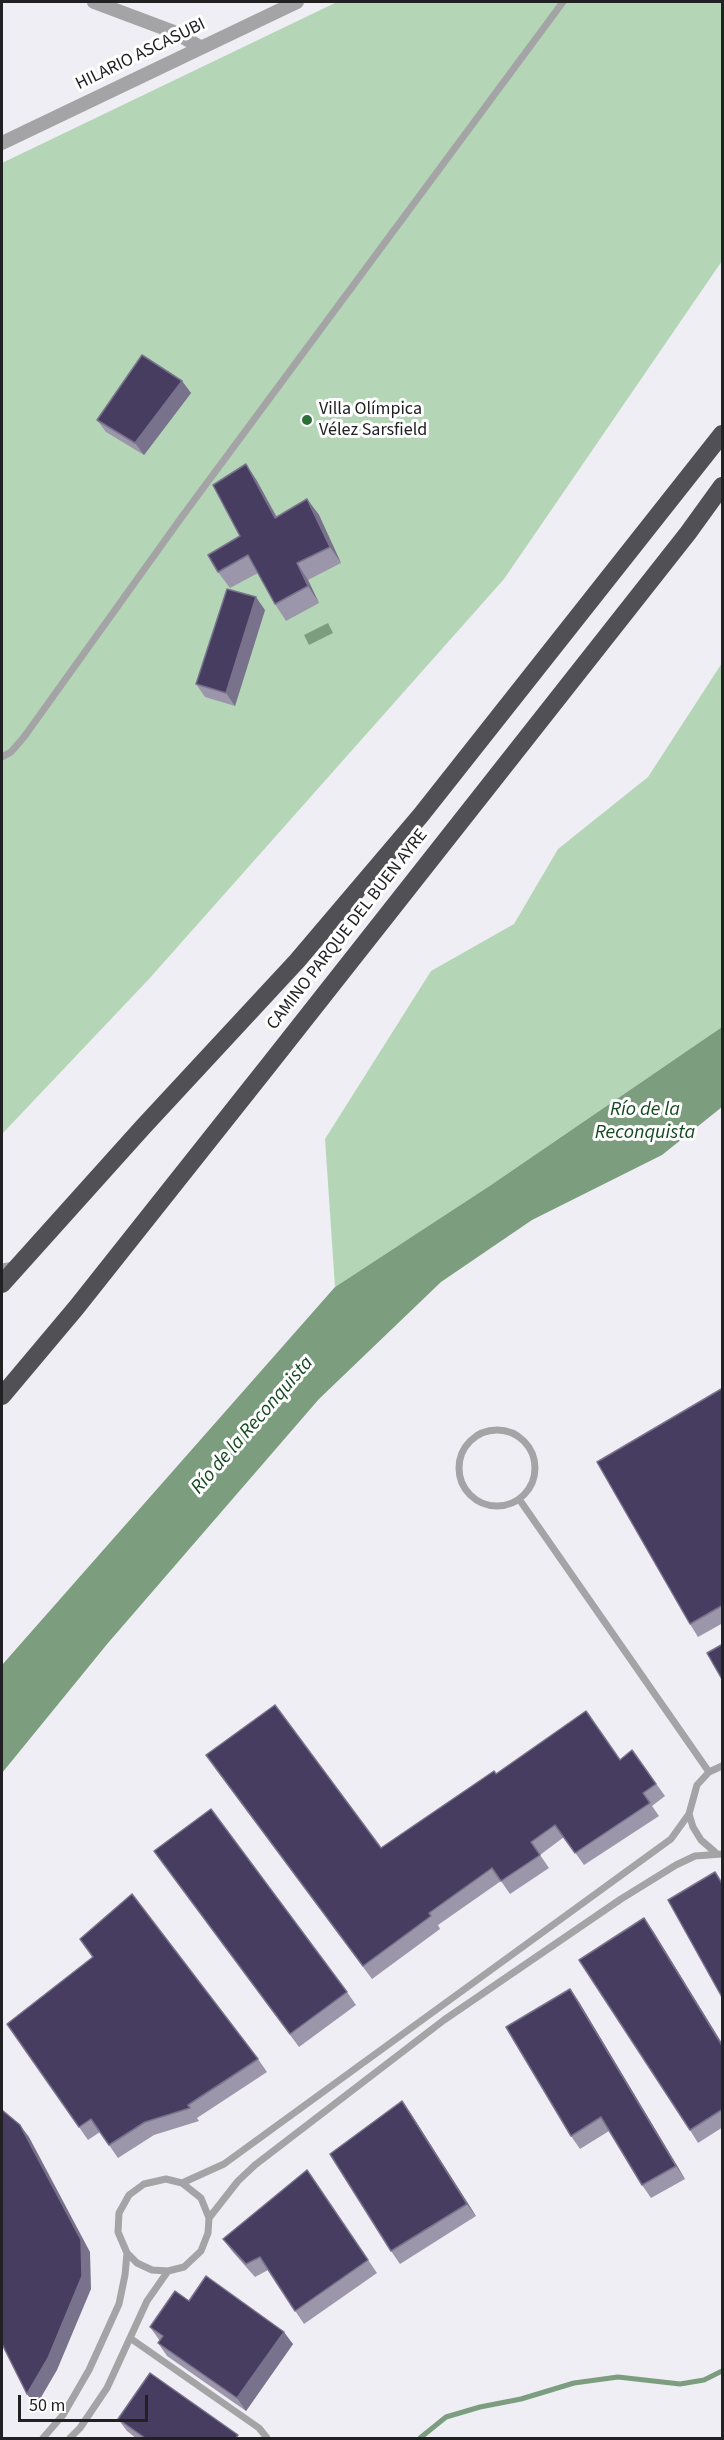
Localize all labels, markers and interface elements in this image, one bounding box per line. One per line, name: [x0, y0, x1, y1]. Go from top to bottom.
street label: HILARIO ASCASUBI: [73, 14, 209, 96]
place label: Villa Olímpica Vélez Sarsfield: [319, 399, 427, 442]
marker: Villa Olímpica Vélez Sarsfield: [300, 413, 314, 427]
street label: CAMINO PARQUE DEL BUEN AYRE: [263, 825, 433, 1035]
water label: Río de la Reconquista: [595, 1099, 695, 1146]
water label: Río de la Reconquista: [187, 1352, 319, 1500]
scale bar: [21, 2383, 152, 2421]
text: 50 m: [29, 2393, 65, 2418]

